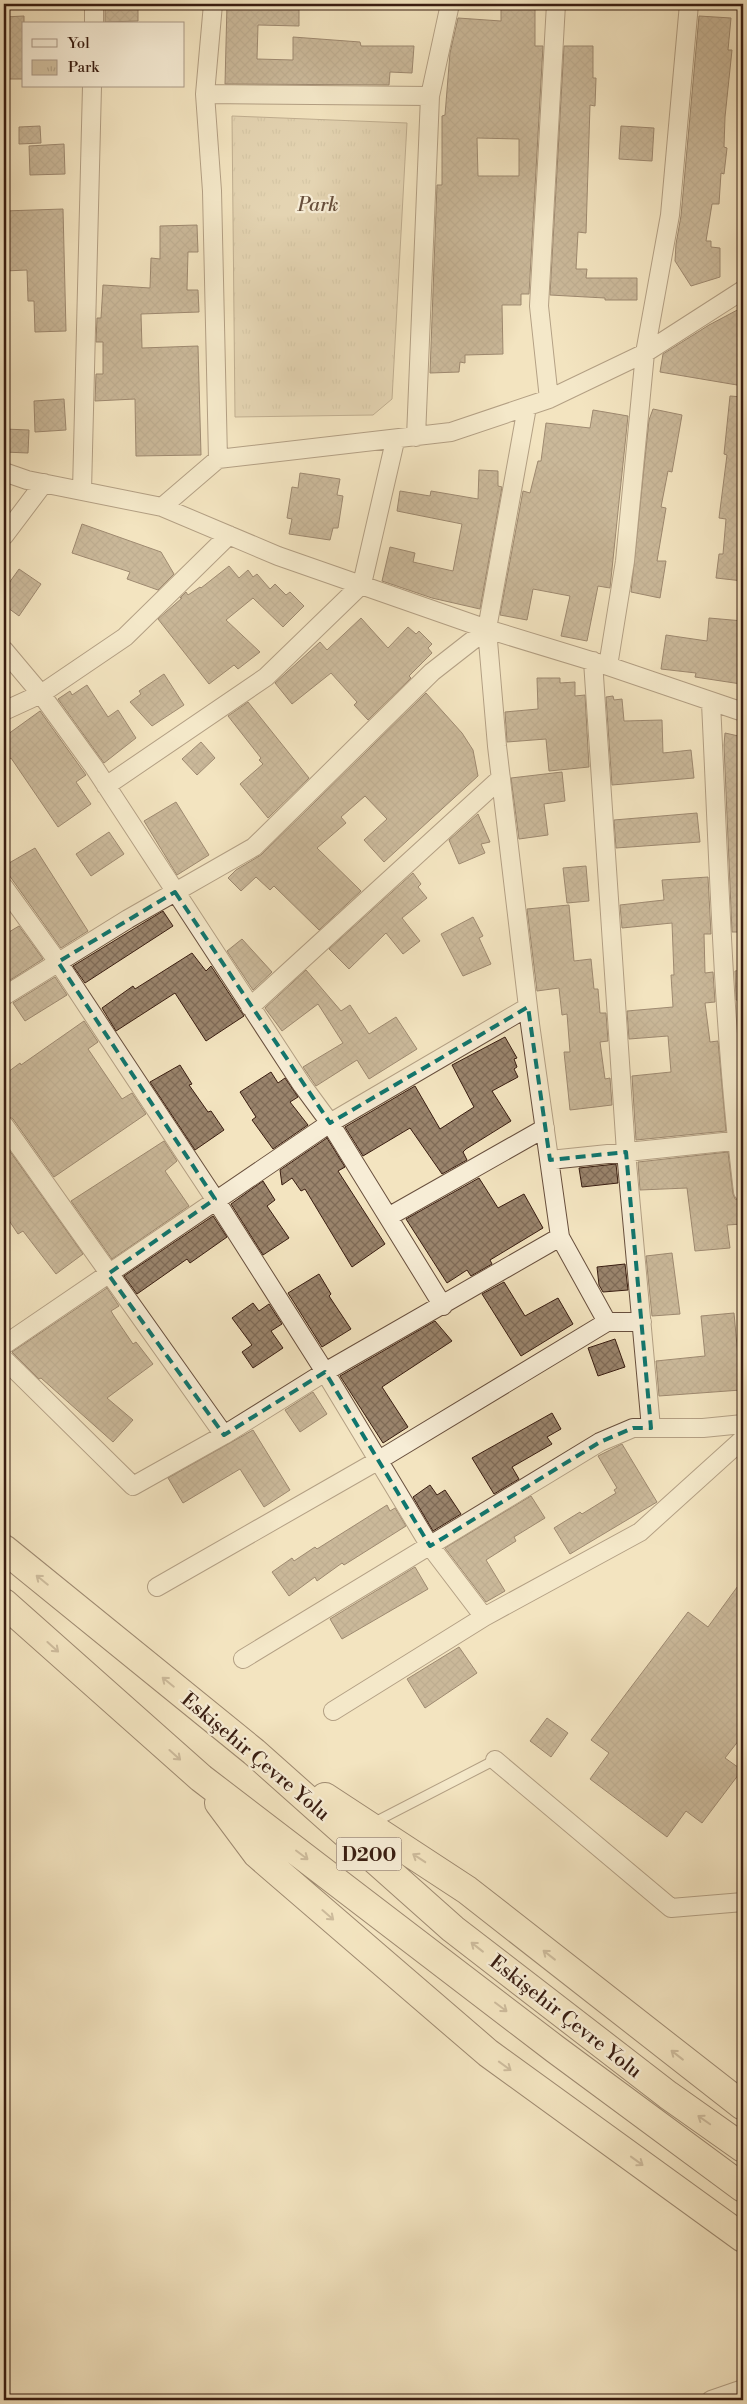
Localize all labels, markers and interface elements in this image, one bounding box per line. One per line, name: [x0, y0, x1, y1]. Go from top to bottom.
legend: [22, 22, 185, 88]
text: Yol: [67, 34, 90, 53]
text: Park: [68, 58, 100, 77]
park label: Park: [297, 193, 338, 218]
one-way arrow: [35, 1574, 48, 1585]
one-way arrow: [47, 1641, 60, 1652]
one-way arrow: [162, 1677, 175, 1688]
street label: Eskişehir Çevre Yolu: [176, 1688, 335, 1827]
one-way arrow: [168, 1749, 181, 1760]
road number: D200: [336, 1838, 402, 1870]
one-way arrow: [295, 1850, 308, 1861]
one-way arrow: [412, 1853, 426, 1863]
one-way arrow: [322, 1909, 335, 1921]
one-way arrow: [470, 1942, 484, 1952]
one-way arrow: [543, 1949, 556, 1960]
street label: Eskişehir Çevre Yolu: [484, 1950, 647, 2085]
one-way arrow: [494, 2002, 507, 2013]
one-way arrow: [671, 2050, 684, 2061]
one-way arrow: [498, 2060, 512, 2071]
one-way arrow: [697, 2115, 711, 2125]
one-way arrow: [630, 2156, 644, 2166]

